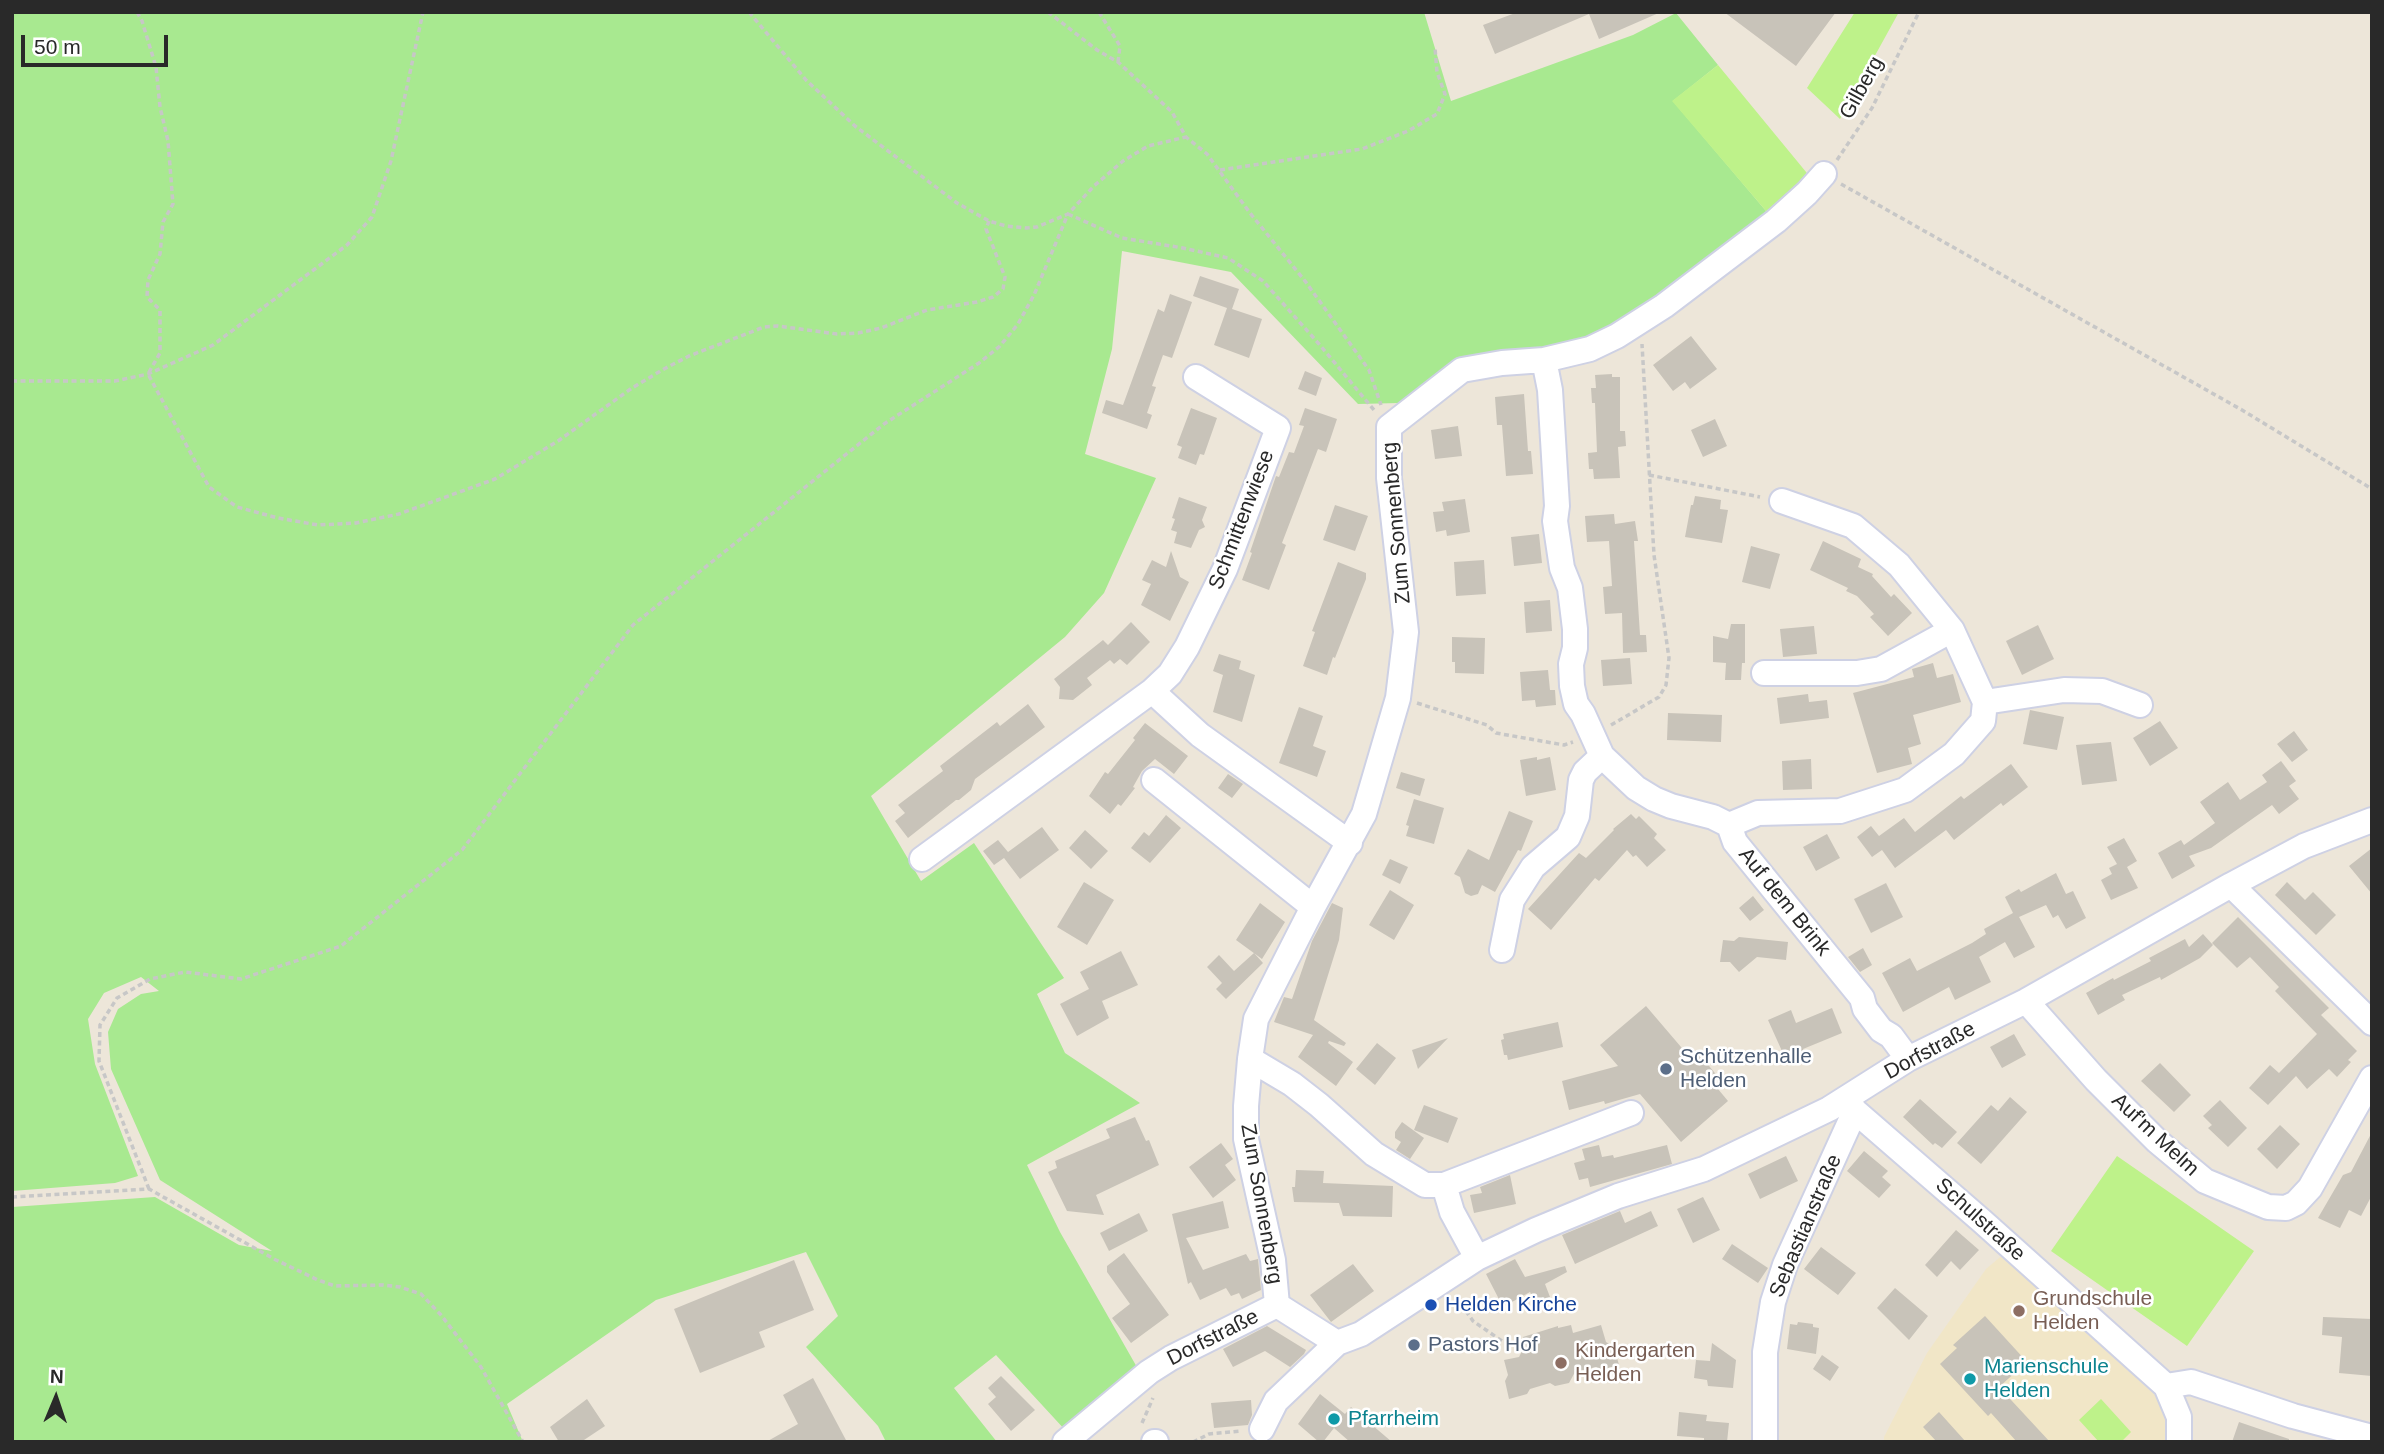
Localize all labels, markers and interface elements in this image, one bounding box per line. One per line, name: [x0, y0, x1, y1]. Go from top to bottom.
scale bar: [24, 21, 172, 65]
text: 50 m: [34, 35, 81, 58]
street label: Gilberg: [1835, 52, 1889, 124]
street label: Zum Sonnenberg: [1377, 441, 1417, 605]
street label: Schmittenwiese: [1204, 447, 1280, 593]
street label: Auf dem Brink: [1733, 843, 1835, 961]
street label: Dorfstraße: [1880, 1017, 1980, 1085]
place label: Schützenhalle Helden: [1680, 1044, 1812, 1094]
marker: Schützenhalle Helden: [1658, 1061, 1674, 1077]
street label: Auf'm Melm: [2106, 1088, 2204, 1182]
street label: Zum Sonnenberg: [1235, 1122, 1287, 1286]
street label: Sebastianstraße: [1765, 1151, 1847, 1301]
street label: Schulstraße: [1930, 1173, 2030, 1267]
place label: Grundschule Helden: [2033, 1286, 2152, 1336]
place label: Helden Kirche: [1445, 1292, 1577, 1318]
marker: Helden Kirche: [1423, 1297, 1439, 1313]
marker: Grundschule Helden: [2011, 1303, 2027, 1319]
street label: Dorfstraße: [1163, 1304, 1263, 1372]
place label: Pastors Hof: [1428, 1332, 1538, 1358]
marker: Pastors Hof: [1406, 1337, 1422, 1353]
place label: Kindergarten Helden: [1575, 1338, 1695, 1388]
place label: Marienschule Helden: [1984, 1354, 2109, 1404]
marker: Kindergarten Helden: [1553, 1355, 1569, 1371]
north arrow: [21, 1363, 91, 1433]
text: N: [50, 1366, 64, 1387]
marker: Marienschule Helden: [1962, 1371, 1978, 1387]
place label: Pfarrheim: [1348, 1406, 1439, 1432]
marker: Pfarrheim: [1326, 1411, 1342, 1427]

